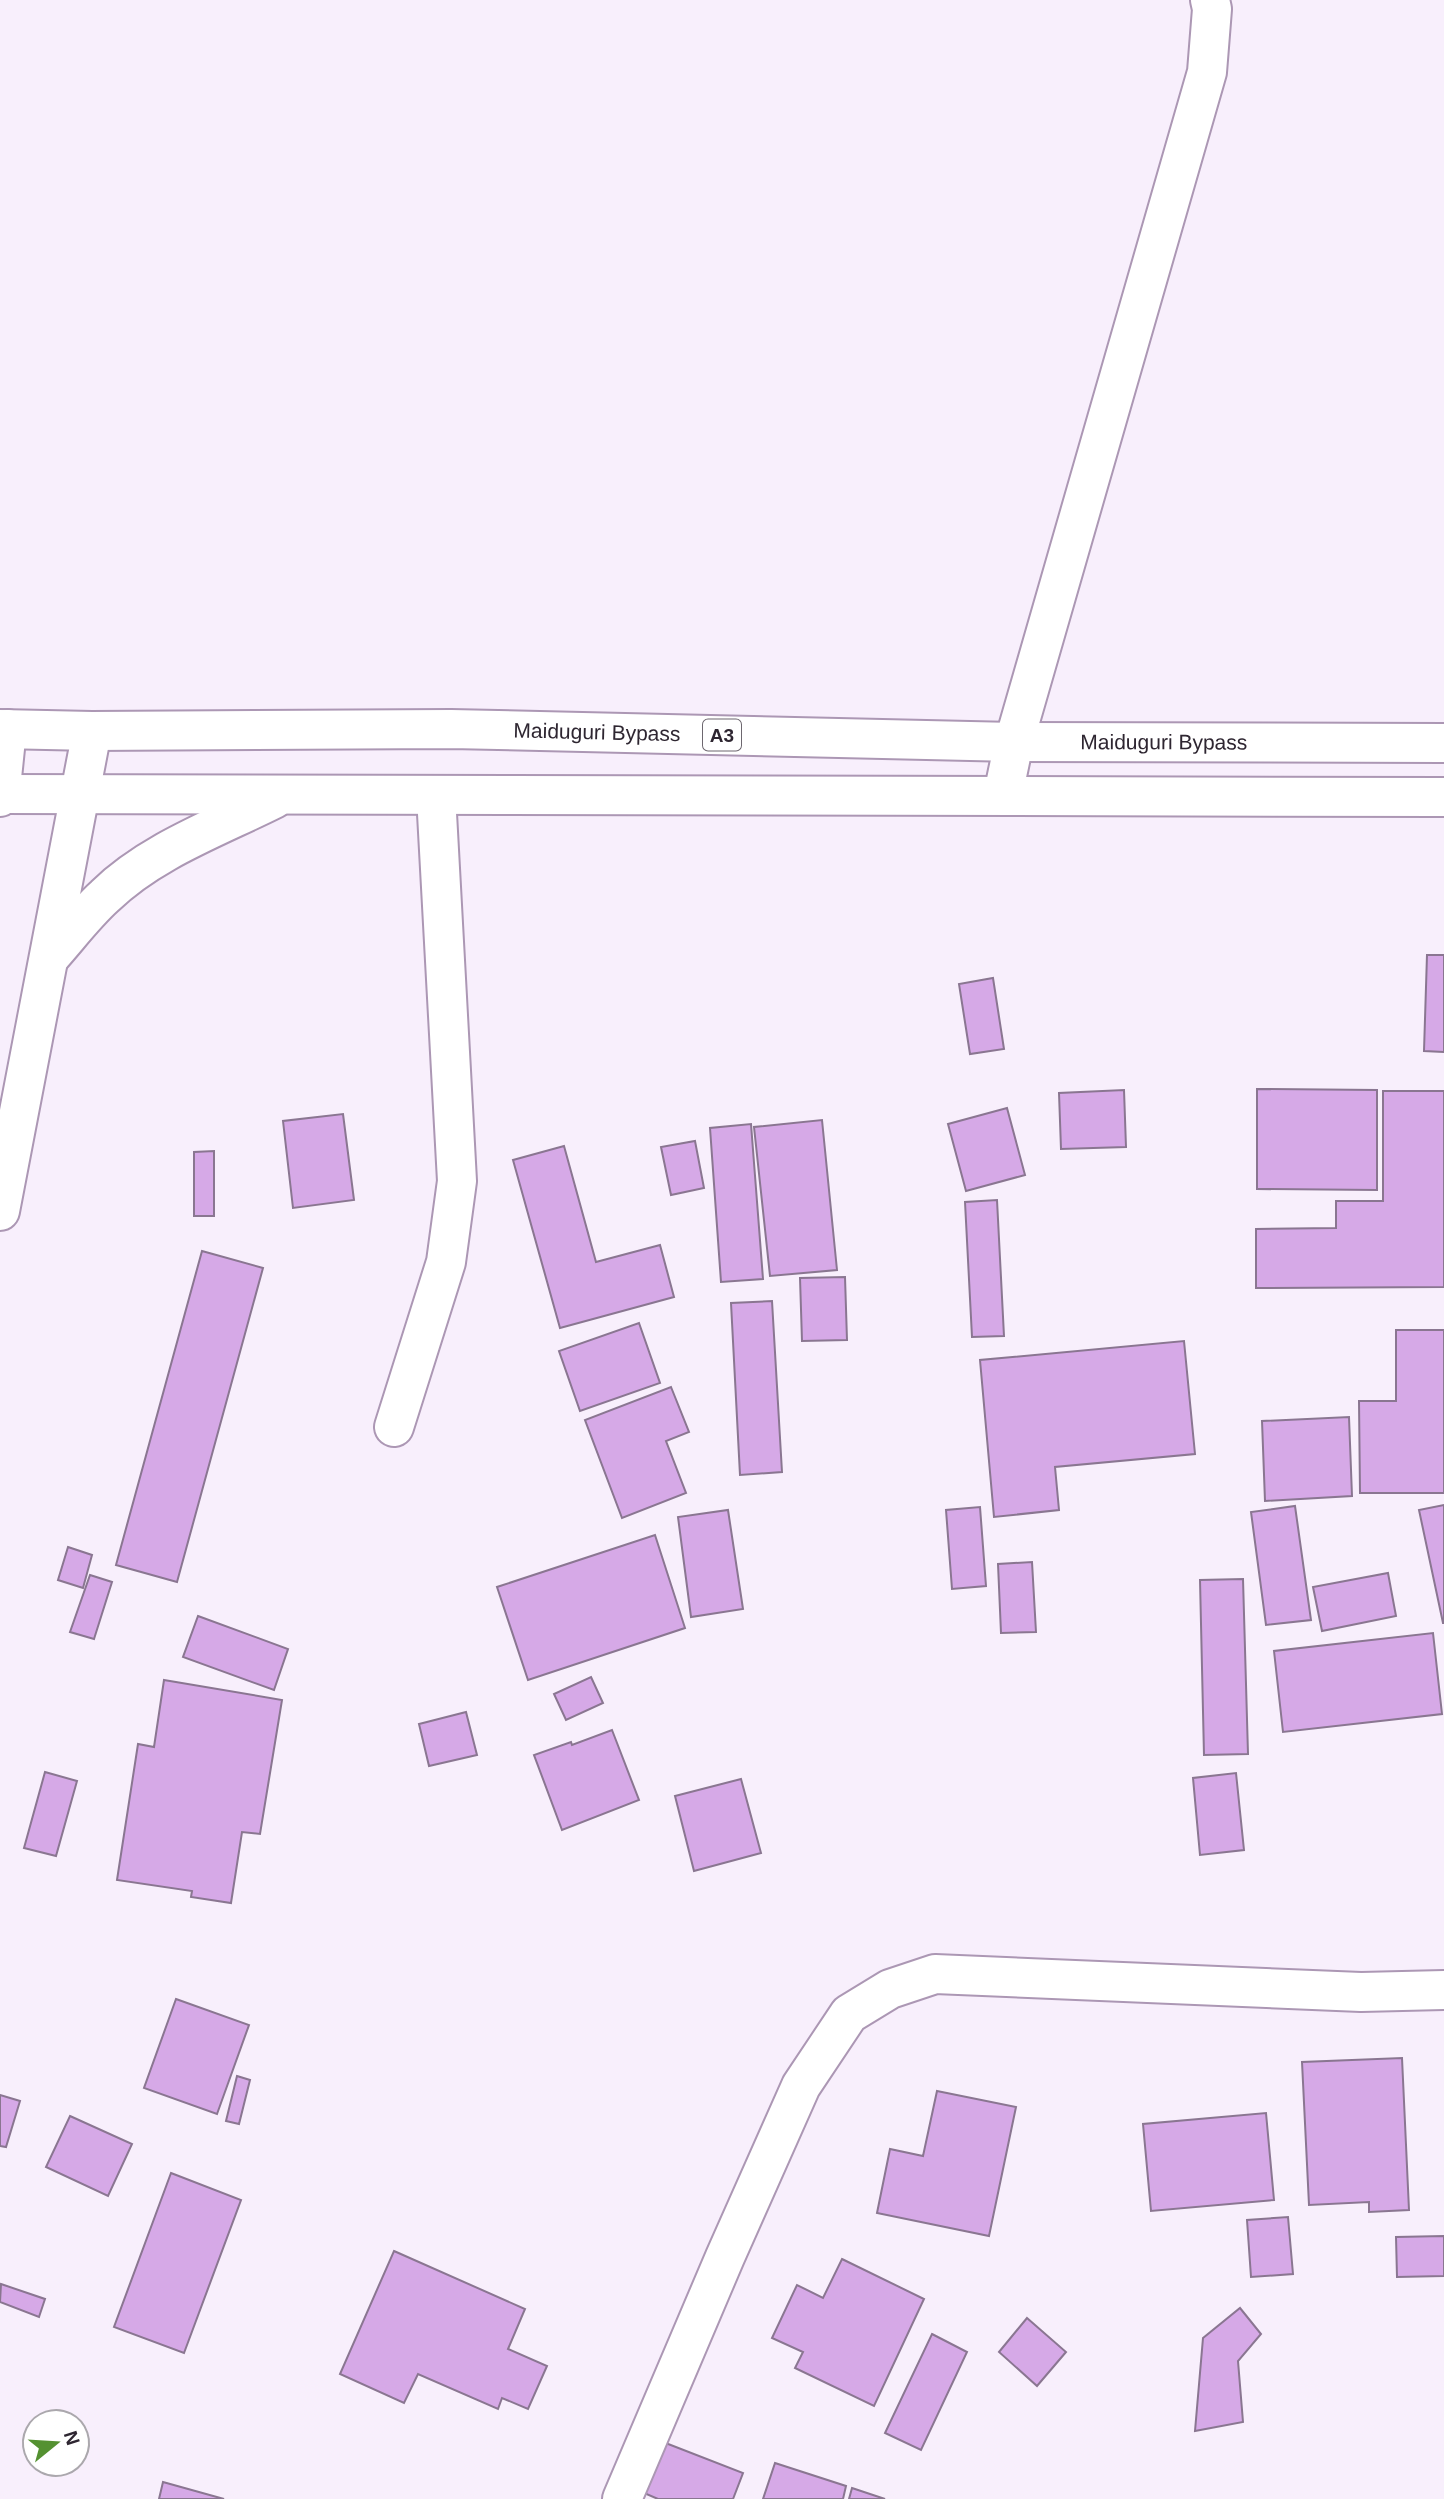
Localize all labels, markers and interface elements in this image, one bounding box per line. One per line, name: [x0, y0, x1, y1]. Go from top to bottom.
street label: Maiduguri Bypass: [513, 718, 681, 745]
road number: A3: [703, 720, 741, 750]
street label: Maiduguri Bypass: [1080, 730, 1247, 754]
north arrow: [21, 2408, 91, 2478]
text: N: [60, 2428, 84, 2448]

